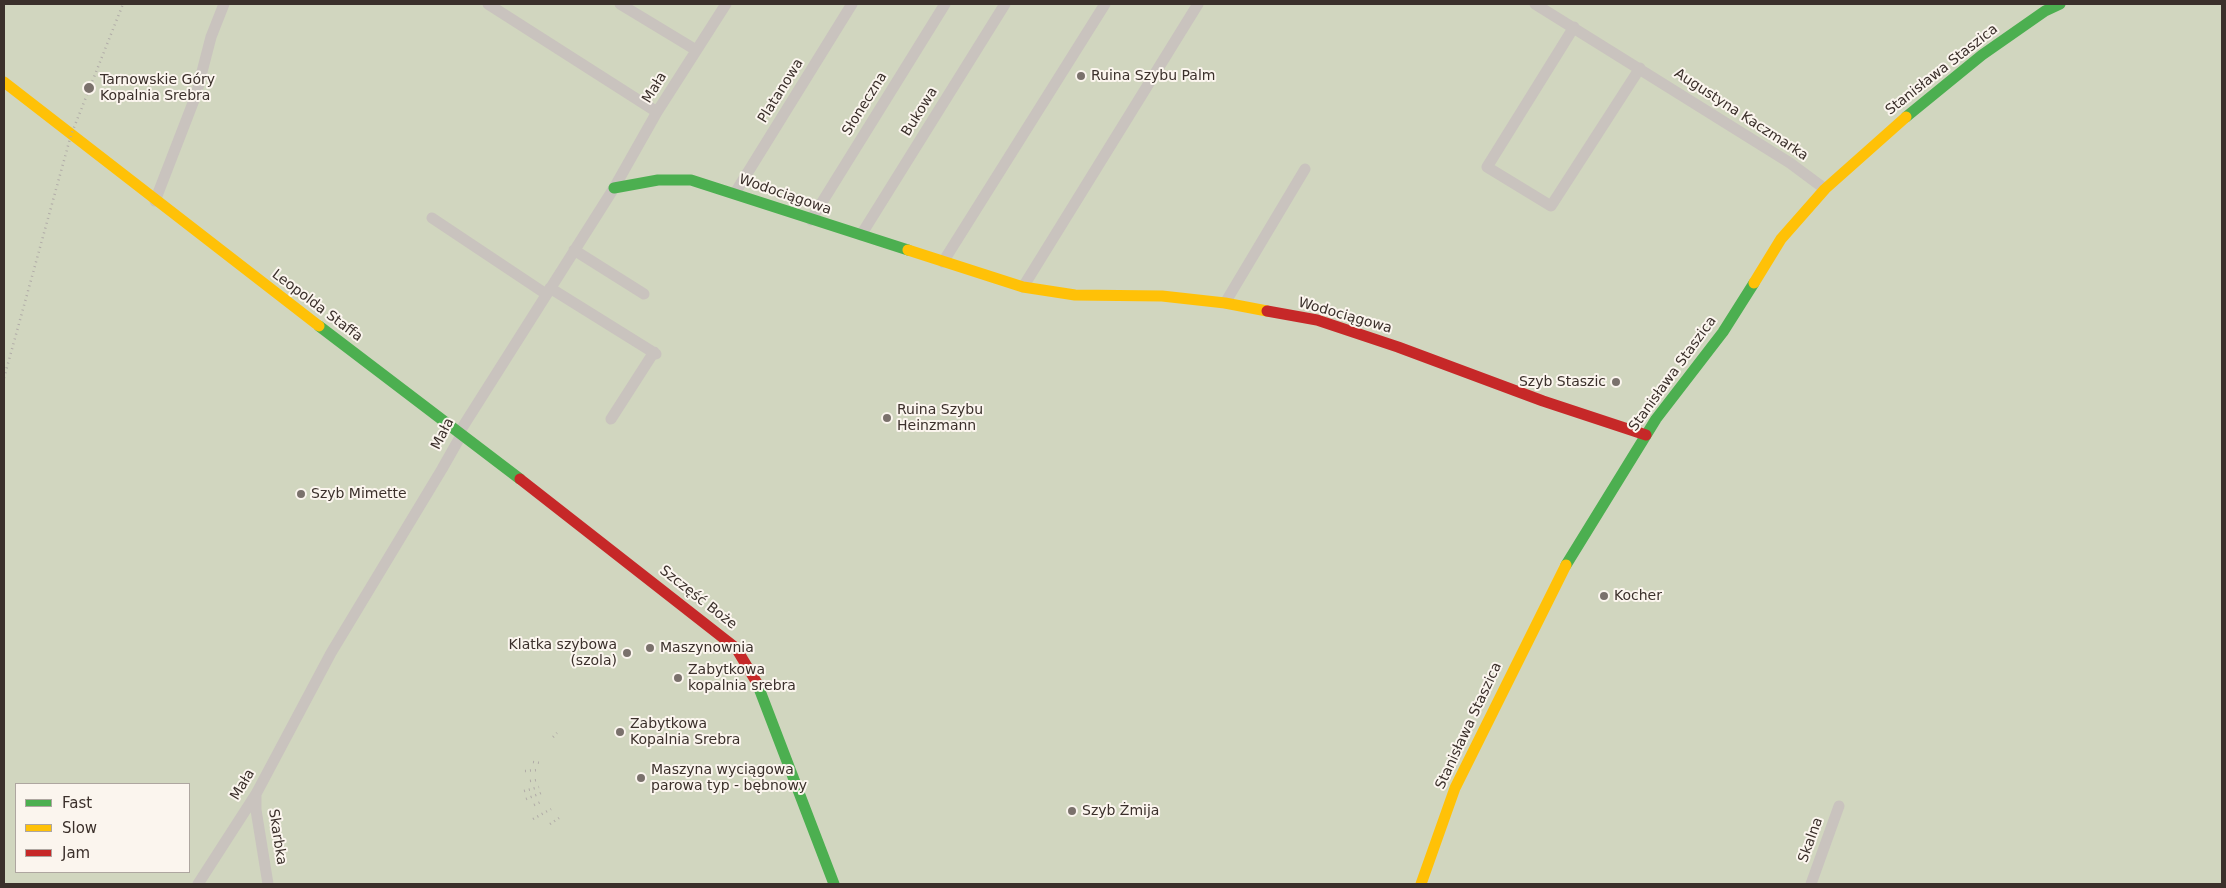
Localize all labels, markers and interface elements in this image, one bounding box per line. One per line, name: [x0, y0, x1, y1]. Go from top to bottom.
street label: Stanisława Staszica: [1883, 21, 2001, 119]
street label: Platanowa: [755, 56, 807, 126]
street label: Augustyna Kaczmarka: [1671, 65, 1811, 165]
place label: Ruina Szybu Palm: [1091, 68, 1215, 84]
street label: Mała: [639, 69, 671, 107]
street label: Słoneczna: [839, 69, 891, 139]
marker: Ruina Szybu Palm: [1075, 70, 1087, 82]
place label: Tarnowskie Góry Kopalnia Srebra: [100, 72, 215, 104]
marker: Tarnowskie Góry Kopalnia Srebra: [82, 81, 96, 95]
street label: Bukowa: [898, 84, 942, 140]
street label: Wodociągowa: [737, 171, 833, 219]
street label: Leopolda Staffa: [268, 266, 366, 346]
street label: Wodociągowa: [1296, 295, 1394, 337]
street label: Stanisława Staszica: [1626, 313, 1720, 435]
place label: Szyb Staszic: [1519, 374, 1606, 390]
marker: Szyb Staszic: [1610, 376, 1622, 388]
place label: Ruina Szybu Heinzmann: [897, 402, 983, 434]
marker: Ruina Szybu Heinzmann: [881, 412, 893, 424]
street label: Mała: [428, 415, 458, 453]
place label: Szyb Mimette: [311, 486, 407, 502]
marker: Szyb Mimette: [295, 488, 307, 500]
street label: Szczęść Boże: [656, 563, 740, 633]
place label: Kocher: [1614, 588, 1662, 604]
marker: Kocher: [1598, 590, 1610, 602]
place label: Klatka szybowa (szola): [509, 637, 617, 670]
place label: Maszynownia: [660, 640, 754, 656]
marker: Maszynownia: [644, 642, 656, 654]
marker: Klatka szybowa (szola): [621, 647, 633, 659]
street label: Stanisława Staszica: [1432, 660, 1506, 792]
place label: Zabytkowa kopalnia srebra: [688, 662, 796, 694]
marker: Zabytkowa kopalnia srebra: [672, 672, 684, 684]
place label: Zabytkowa Kopalnia Srebra: [630, 716, 740, 749]
marker: Zabytkowa Kopalnia Srebra: [614, 726, 626, 738]
place label: Maszyna wyciągowa parowa typ - bębnowy: [651, 762, 807, 794]
street label: Mała: [227, 766, 259, 804]
marker: Maszyna wyciągowa parowa typ - bębnowy: [635, 772, 647, 784]
legend: [15, 783, 190, 873]
text: Fast: [62, 794, 92, 812]
place label: Szyb Żmija: [1082, 803, 1159, 819]
marker: Szyb Żmija: [1066, 805, 1078, 817]
street label: Skarbka: [264, 808, 290, 866]
street label: Skalna: [1795, 815, 1827, 865]
text: Slow: [62, 819, 97, 837]
text: Jam: [62, 844, 90, 862]

